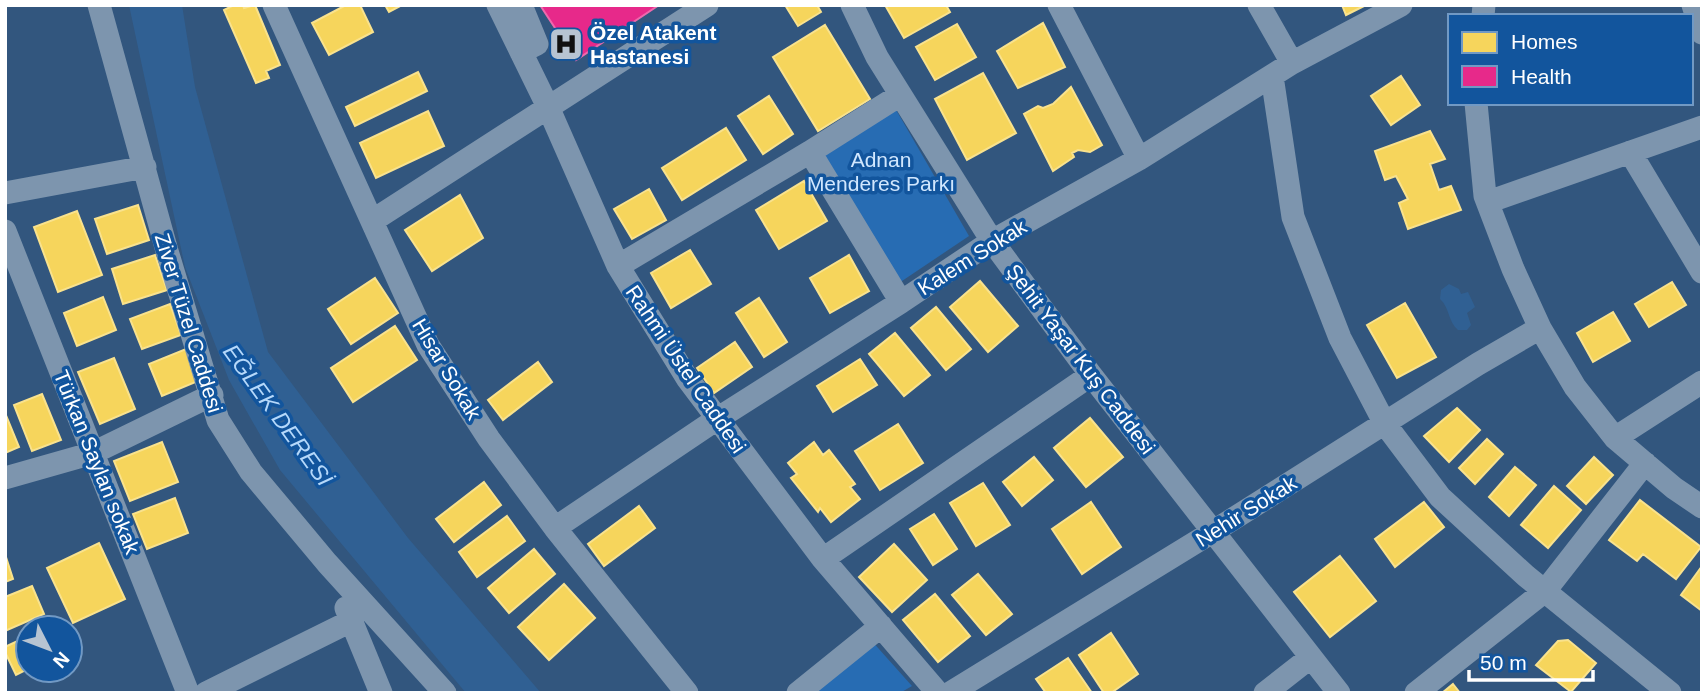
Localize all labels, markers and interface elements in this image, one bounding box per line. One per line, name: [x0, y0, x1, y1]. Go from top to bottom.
legend: [1448, 14, 1693, 105]
place label: Özel Atakent Hastanesi: [590, 21, 716, 68]
hospital icon: Özel Atakent Hastanesi: [547, 25, 585, 63]
text: Homes: [1511, 30, 1578, 53]
text: Health: [1511, 65, 1572, 88]
park label: Adnan Menderes Parkı: [807, 148, 955, 195]
street label: Kalem Sokak: [913, 214, 1031, 300]
street label: Ziver Tüzel Caddesi: [151, 231, 227, 415]
street label: Şehit Yaşar Kuş Caddesi: [1002, 260, 1160, 458]
street label: Rahmi Üstel Caddesi: [621, 281, 751, 457]
street label: Hisar Sokak: [408, 315, 486, 424]
water label: EĞLEK DERESİ: [218, 339, 338, 491]
street label: Türkan Saylan sokak: [50, 367, 145, 558]
street label: Nehir Sokak: [1191, 471, 1301, 551]
north arrow: [14, 614, 84, 684]
scale bar: [1469, 638, 1593, 682]
text: N: [49, 648, 74, 672]
text: 50 m: [1480, 651, 1527, 674]

